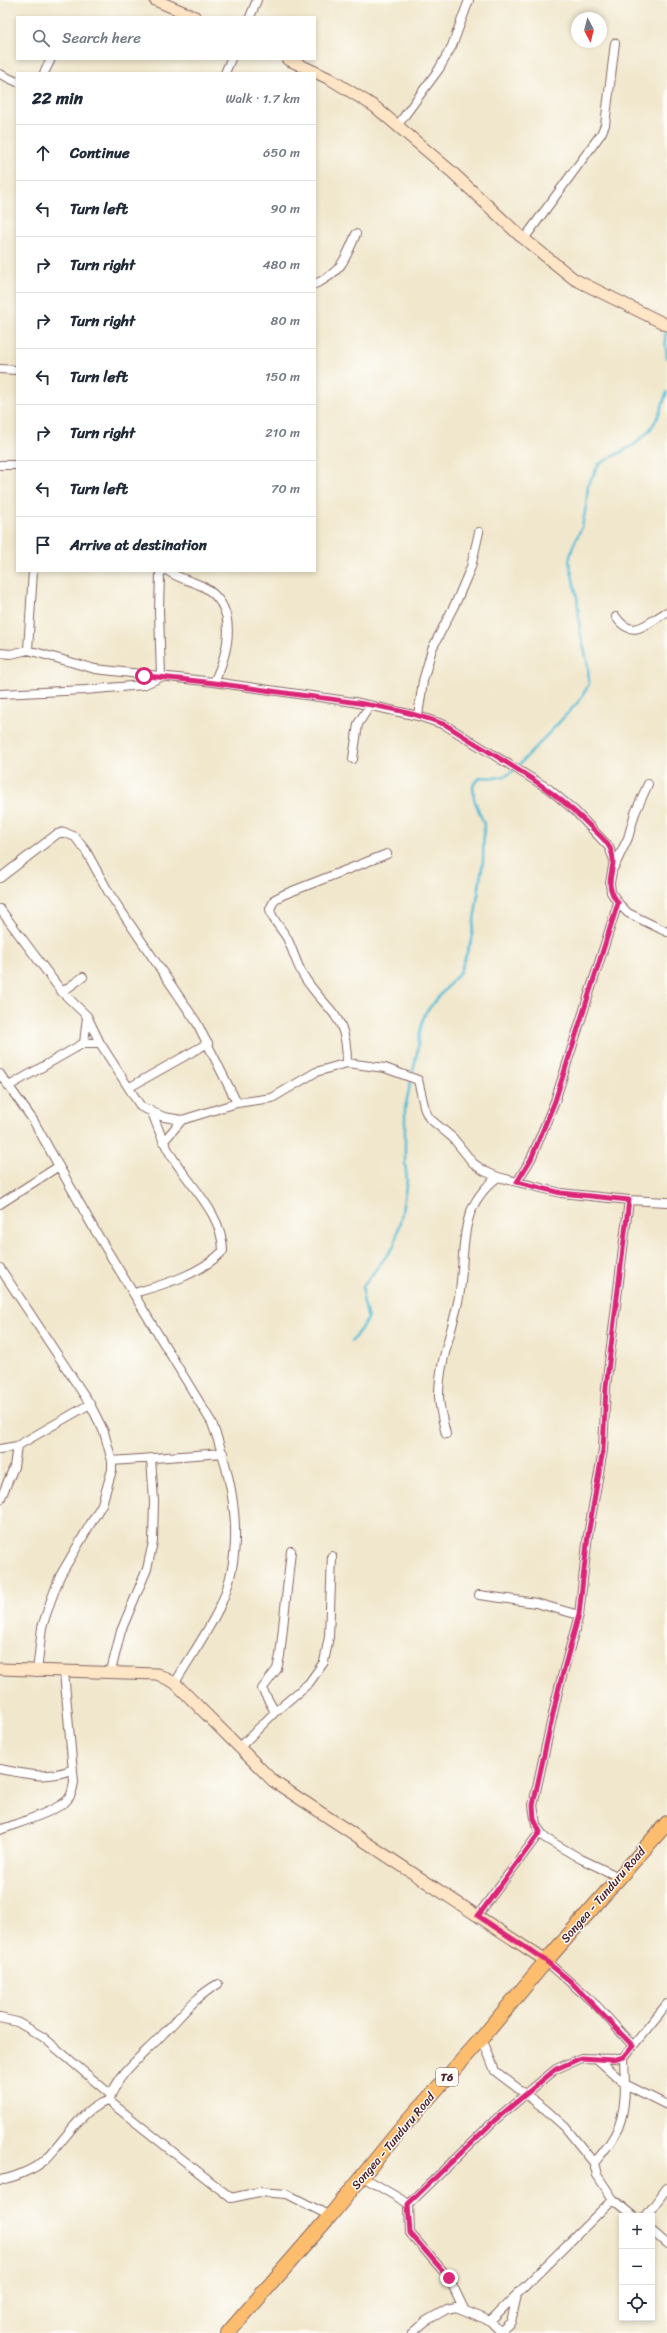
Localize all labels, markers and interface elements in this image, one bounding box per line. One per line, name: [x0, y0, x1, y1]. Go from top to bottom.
north arrow: [571, 12, 607, 48]
search box: [16, 16, 316, 60]
text: Search here: [62, 25, 141, 51]
icon: search: [30, 27, 52, 49]
text: 22 min: [32, 83, 83, 113]
text: Walk · 1.7 km: [225, 87, 300, 110]
text: Continue: [70, 140, 130, 166]
text: 650 m: [263, 141, 300, 164]
icon: ahead: [32, 142, 54, 164]
text: Turn left: [70, 196, 128, 222]
text: 90 m: [270, 197, 300, 220]
icon: left: [32, 198, 54, 220]
text: Turn right: [70, 252, 135, 278]
text: 480 m: [262, 253, 300, 276]
icon: right: [32, 254, 54, 276]
text: Turn right: [70, 308, 135, 334]
text: 80 m: [271, 309, 300, 332]
icon: right: [32, 310, 54, 332]
text: Turn left: [70, 364, 128, 390]
text: 150 m: [265, 365, 300, 388]
icon: left: [32, 366, 54, 388]
text: Turn right: [70, 420, 135, 446]
text: 210 m: [265, 421, 300, 444]
icon: right: [32, 422, 54, 444]
text: Turn left: [70, 476, 128, 502]
text: 70 m: [271, 477, 300, 500]
icon: left: [32, 478, 54, 500]
text: Arrive at destination: [70, 532, 207, 558]
icon: arrive: [32, 534, 54, 556]
route start: [135, 667, 153, 685]
street label: Songea - Tunduru Road: [555, 1841, 652, 1948]
road number: T6: [436, 2068, 458, 2086]
street label: Songea - Tunduru Road: [345, 2086, 442, 2195]
map controls: [619, 2213, 655, 2321]
button: +: [619, 2213, 655, 2249]
button: −: [619, 2249, 655, 2285]
route end: [440, 2269, 458, 2287]
button: locate: [619, 2285, 655, 2321]

